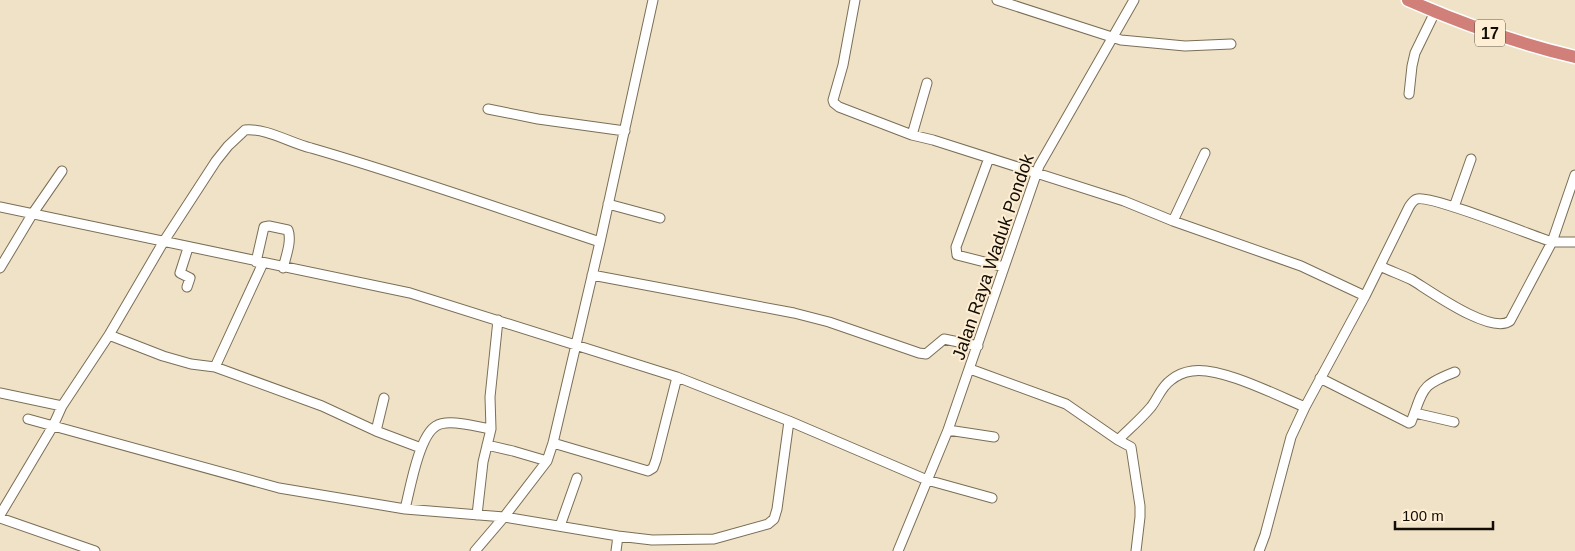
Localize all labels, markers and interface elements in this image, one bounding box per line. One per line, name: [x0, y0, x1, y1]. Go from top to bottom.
road number: 17: [1475, 19, 1505, 46]
street label: Jalan Raya Waduk Pondok: [948, 150, 1038, 363]
scale bar: [1395, 498, 1492, 530]
text: 100 m: [1402, 507, 1444, 524]

